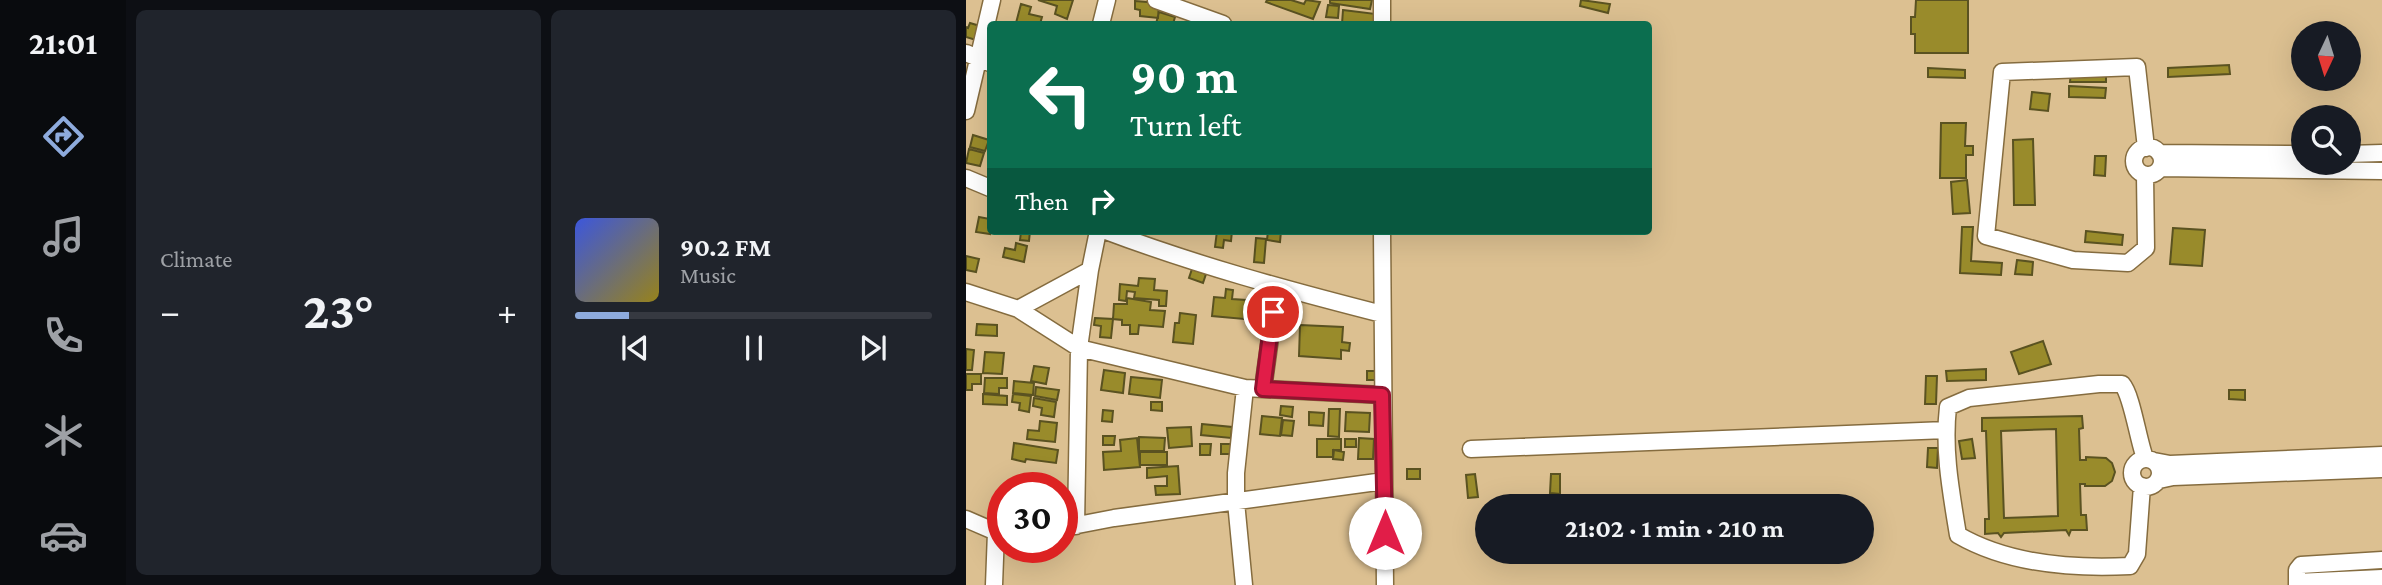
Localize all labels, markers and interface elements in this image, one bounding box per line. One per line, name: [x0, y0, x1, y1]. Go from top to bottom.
north arrow: [2291, 21, 2361, 91]
map controls: [2291, 21, 2361, 175]
text: 21:01: [29, 25, 97, 61]
icon: left: [1015, 49, 1106, 140]
text: 90 m: [1130, 49, 1237, 104]
button: search: [2291, 105, 2361, 175]
text: Turn left: [1130, 107, 1241, 143]
icon: directions: [39, 112, 88, 161]
icon: right: [1083, 182, 1121, 220]
text: Then: [1015, 187, 1069, 216]
icon: music: [39, 212, 88, 261]
text: 90.2 FM: [680, 233, 771, 262]
text: Climate: [160, 246, 232, 272]
text: Music: [680, 262, 736, 288]
text: 23°: [303, 281, 374, 339]
pin: [1243, 282, 1303, 342]
text: −: [160, 290, 180, 332]
text: +: [497, 290, 517, 332]
icon: arrive: [1254, 293, 1292, 331]
icon: phone: [39, 311, 88, 360]
icon: previous: [616, 329, 654, 367]
icon: pause: [735, 329, 773, 367]
icon: next: [854, 329, 892, 367]
icon: climate: [39, 411, 88, 460]
speed limit sign: 30: [987, 472, 1078, 563]
position arrow: [1348, 496, 1422, 570]
icon: car: [39, 511, 88, 560]
text: 21:02 · 1 min · 210 m: [1565, 514, 1784, 543]

